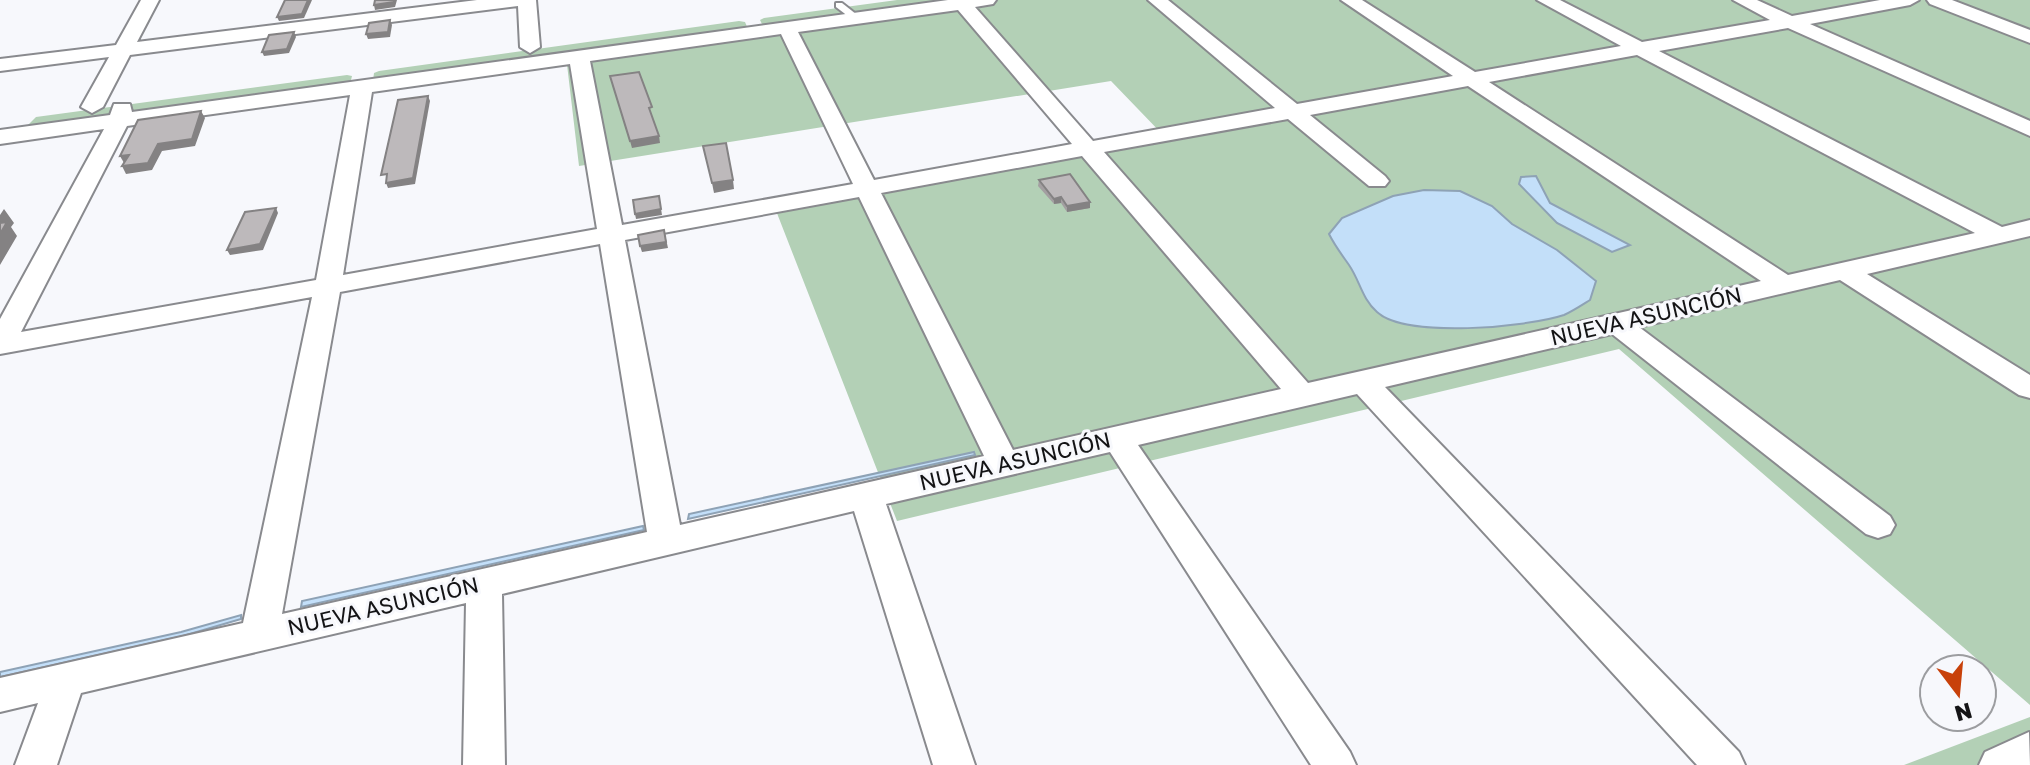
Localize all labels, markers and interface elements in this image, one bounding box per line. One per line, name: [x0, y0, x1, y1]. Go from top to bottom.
street label: NUEVA ASUNCIÓN: [1548, 280, 1744, 351]
street label: NUEVA ASUNCIÓN: [917, 425, 1113, 496]
street label: NUEVA ASUNCIÓN: [285, 570, 481, 641]
north arrow: [1918, 653, 1998, 733]
text: N: [1952, 697, 1975, 728]

